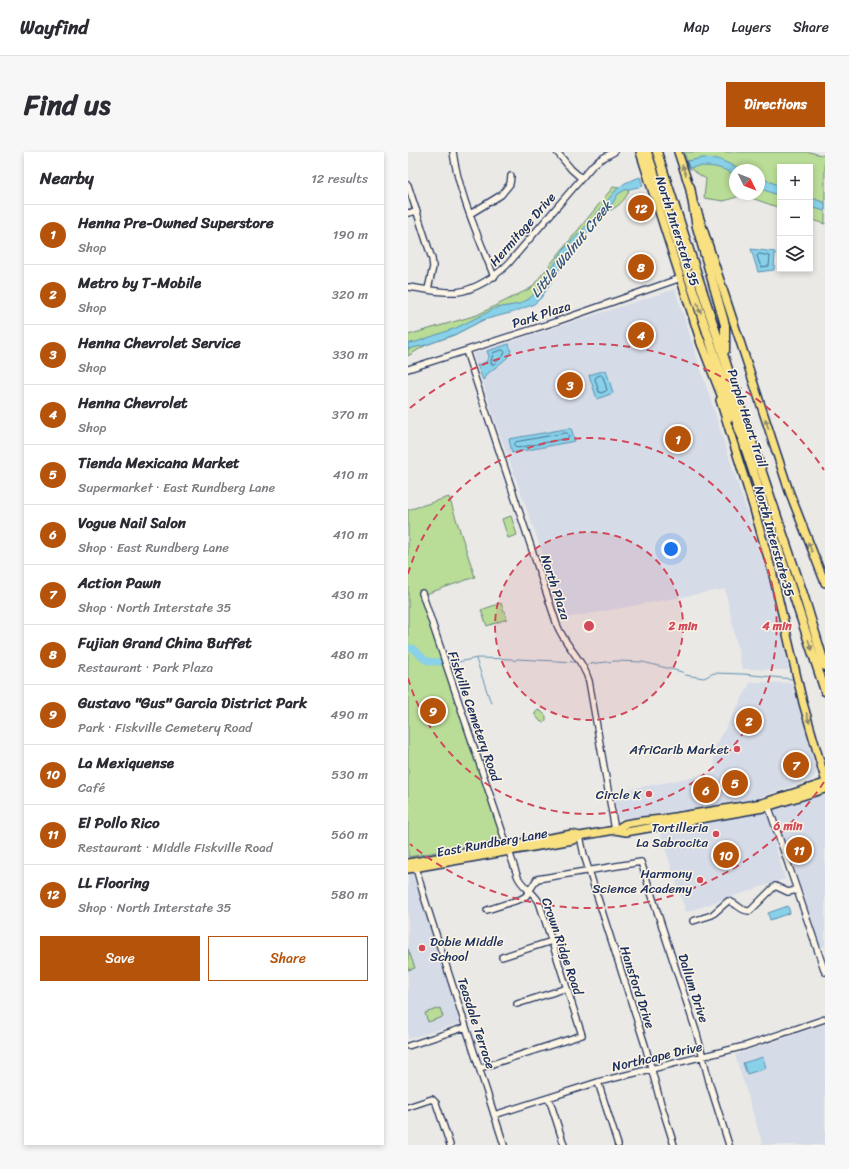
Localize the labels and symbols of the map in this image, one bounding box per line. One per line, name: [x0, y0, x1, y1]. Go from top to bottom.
one-way arrow: [680, 163, 686, 175]
north arrow: [729, 164, 765, 200]
street label: North Interstate 35: [649, 173, 706, 289]
street label: Hermitage Drive: [483, 187, 561, 272]
pin: 12: [628, 193, 654, 223]
water label: Little Walnut Creek: [524, 194, 620, 304]
pin: 8: [628, 252, 654, 282]
street label: Park Plaza: [509, 294, 574, 335]
one-way arrow: [697, 303, 703, 315]
pin: 4: [628, 320, 654, 350]
street label: Purple Heart Trail: [721, 366, 774, 471]
pin: 3: [557, 370, 583, 400]
one-way arrow: [764, 418, 770, 430]
pin: 1: [665, 424, 691, 454]
street label: North Interstate 35: [748, 483, 801, 600]
your location: [661, 539, 681, 559]
one-way arrow: [807, 541, 813, 553]
street label: North Plaza: [534, 552, 577, 623]
text: 2 min: [667, 615, 698, 637]
text: 4 min: [761, 615, 792, 637]
centre of rings: [582, 619, 596, 633]
one-way arrow: [807, 639, 813, 651]
street label: Fiskville Cemetery Road: [441, 648, 508, 786]
pin: 9: [420, 696, 446, 726]
pin: 2: [736, 706, 762, 736]
one-way arrow: [805, 712, 811, 724]
place label: AfriCarib Market: [628, 738, 729, 761]
marker: AfriCarib Market: [732, 744, 742, 754]
pin: 7: [783, 750, 809, 780]
pin: 5: [722, 768, 748, 798]
pin: 6: [693, 775, 719, 805]
place label: Circle K: [596, 783, 642, 806]
marker: Circle K: [644, 789, 654, 799]
text: 6 min: [773, 815, 803, 837]
place label: Tortilleria La Sabrocita: [636, 816, 708, 854]
street label: East Rundberg Lane: [435, 821, 550, 864]
marker: Tortilleria La Sabrocita: [711, 829, 721, 839]
pin: 11: [786, 835, 812, 865]
pin: 10: [713, 840, 739, 870]
place label: Harmony Science Academy: [592, 862, 692, 900]
marker: Harmony Science Academy: [695, 875, 705, 885]
street label: Crown Ridge Road: [535, 894, 590, 999]
place label: Dobie Middle School: [430, 930, 504, 968]
marker: Dobie Middle School: [417, 943, 427, 953]
street label: Hansford Drive: [613, 943, 662, 1032]
street label: Dallum Drive: [672, 951, 716, 1026]
street label: Teasdale Terrace: [451, 974, 502, 1072]
street label: Northcape Drive: [610, 1035, 705, 1078]

